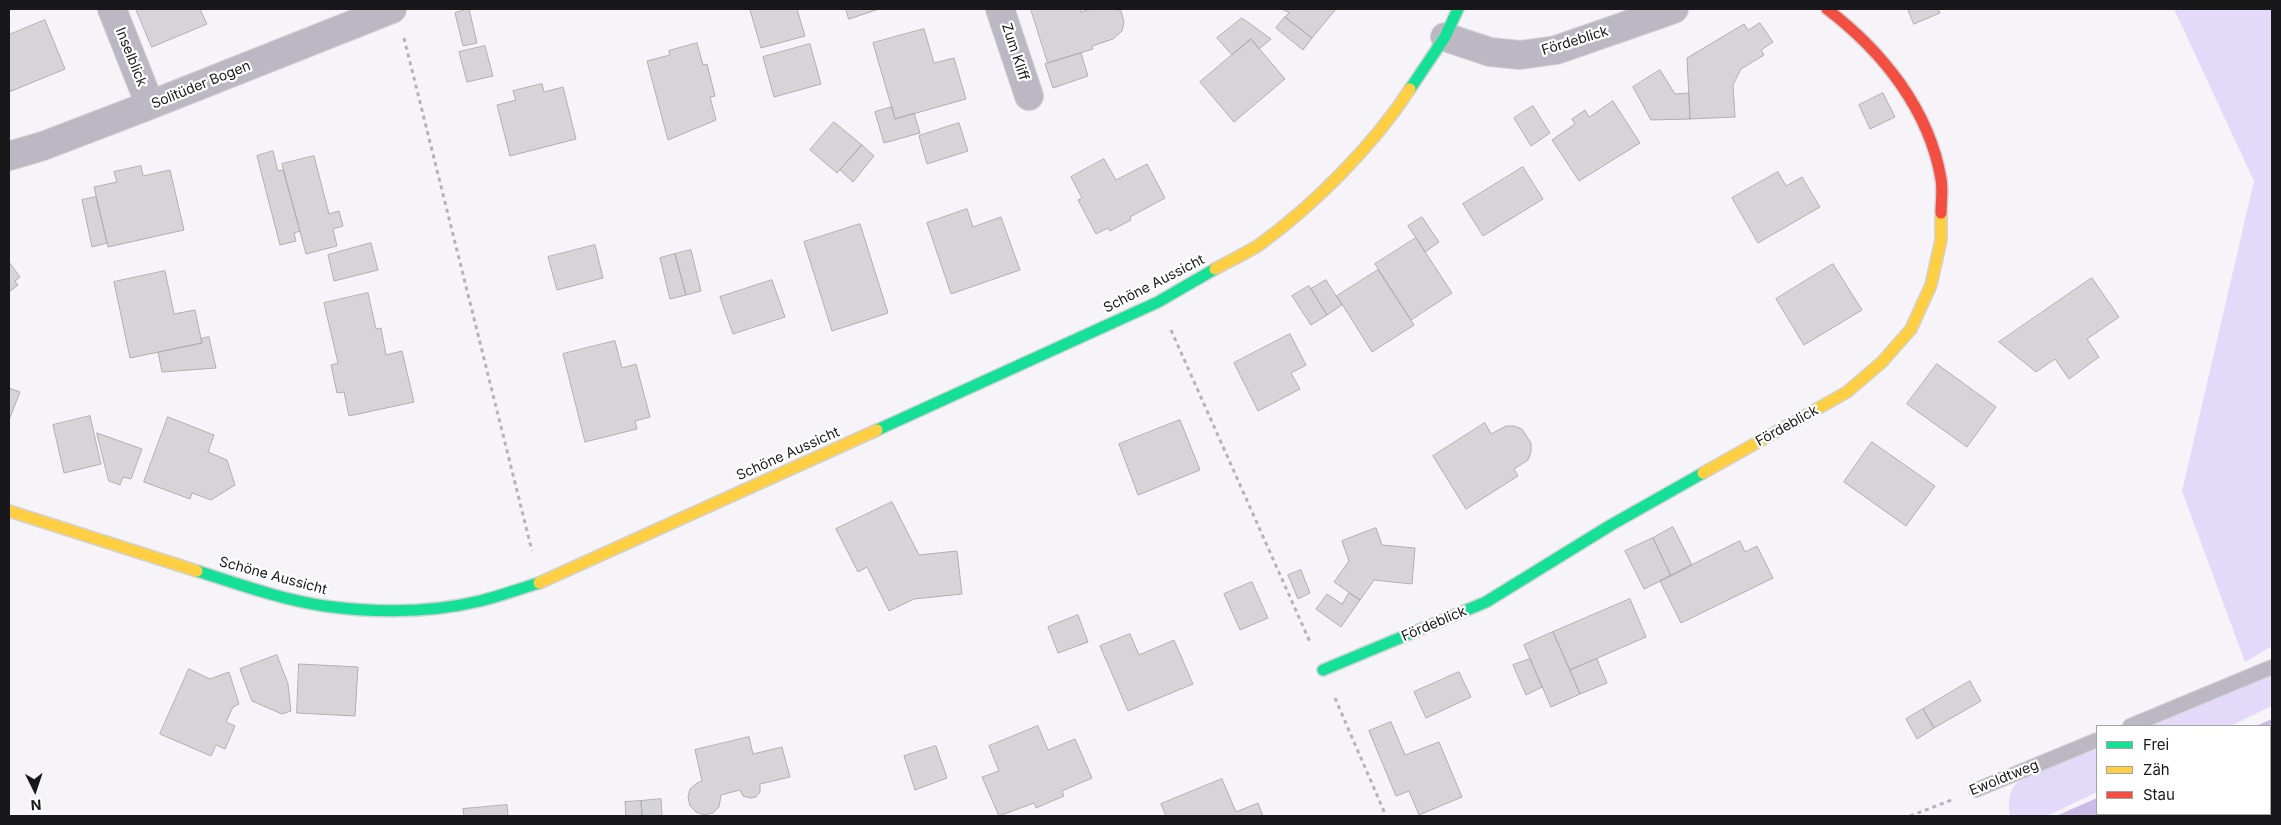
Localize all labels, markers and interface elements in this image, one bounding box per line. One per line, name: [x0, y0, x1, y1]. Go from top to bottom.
street label: Zum Kliff: [998, 21, 1032, 83]
street label: Fördeblick: [1540, 23, 1610, 59]
street label: Inselblick: [112, 25, 150, 89]
street label: Solitüder Bogen: [149, 57, 253, 113]
street label: Schöne Aussicht: [1101, 251, 1207, 317]
street label: Fördeblick: [1753, 402, 1821, 450]
street label: Schöne Aussicht: [734, 424, 842, 484]
street label: Schöne Aussicht: [217, 554, 329, 598]
street label: Fördeblick: [1399, 603, 1469, 645]
legend: [2096, 725, 2271, 815]
text: Frei: [2143, 735, 2169, 754]
street label: Ewoldtweg: [1967, 757, 2041, 799]
text: Zäh: [2143, 760, 2170, 779]
north arrow: [10, 765, 60, 815]
text: Stau: [2143, 785, 2175, 804]
text: N: [30, 797, 42, 814]

